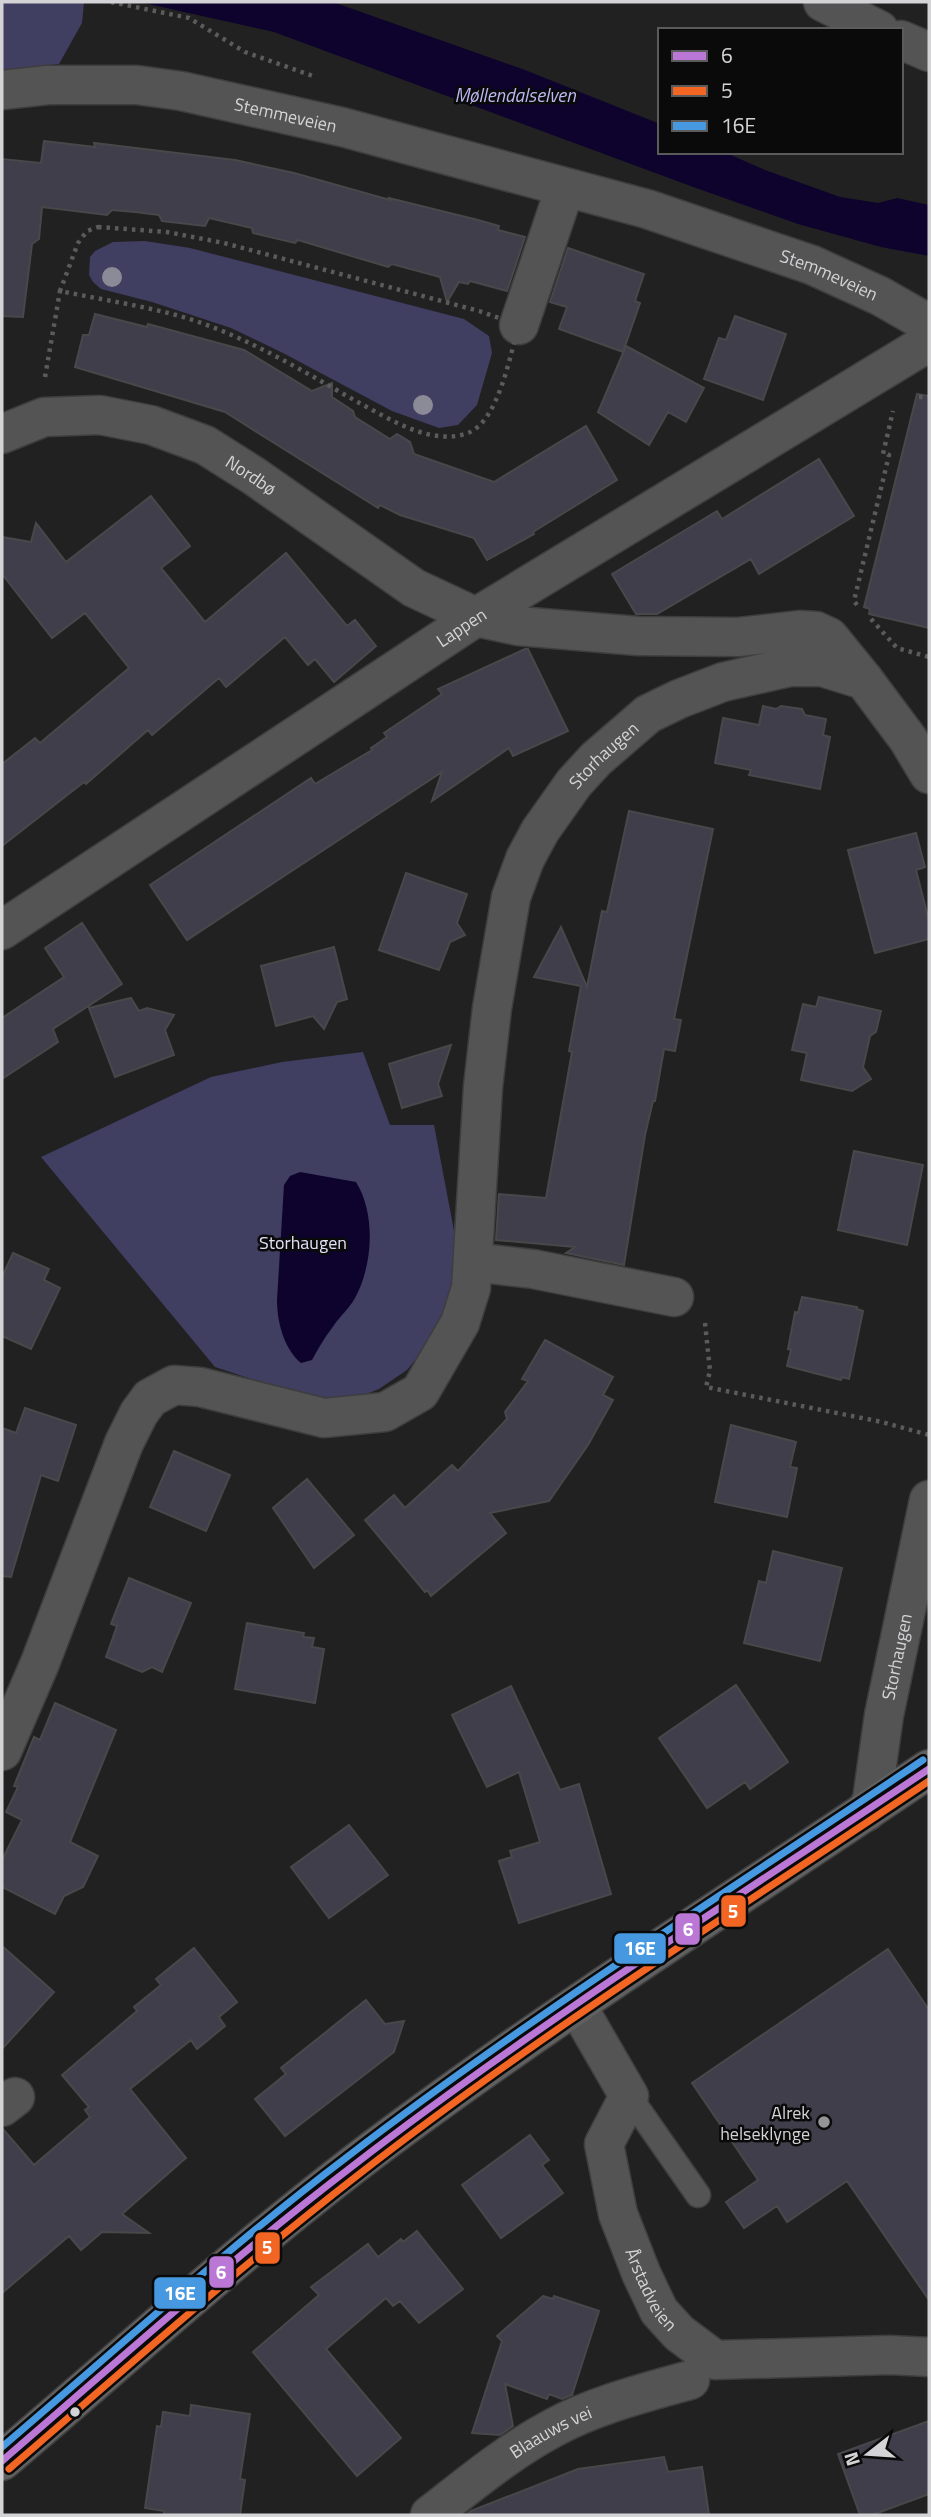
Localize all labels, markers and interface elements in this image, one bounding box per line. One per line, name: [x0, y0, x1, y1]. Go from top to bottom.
legend: [658, 28, 903, 154]
text: 6: [721, 39, 733, 71]
text: 5: [721, 74, 733, 106]
water label: Møllendalselven: [454, 80, 576, 109]
street label: Stemmeveien: [232, 90, 340, 139]
text: 16E: [721, 109, 756, 141]
street label: Stemmeveien: [776, 242, 883, 307]
street label: Nordbø: [221, 448, 282, 501]
street label: Lappen: [430, 600, 491, 653]
street label: Storhaugen: [562, 715, 644, 795]
park label: Storhaugen: [259, 1229, 347, 1256]
street label: Storhaugen: [874, 1611, 918, 1702]
line badge: 5: [720, 1894, 747, 1928]
text: 5: [728, 1896, 738, 1925]
line badge: 6: [674, 1912, 701, 1946]
text: 6: [683, 1914, 694, 1943]
line badge: 16E: [613, 1932, 667, 1965]
text: 16E: [624, 1933, 656, 1962]
place label: Alrek helseklynge: [720, 2099, 810, 2147]
marker: Alrek helseklynge: [816, 2114, 832, 2130]
line badge: 5: [254, 2231, 281, 2265]
text: 5: [262, 2232, 272, 2261]
street label: Årstadveien: [619, 2244, 684, 2337]
line badge: 6: [208, 2255, 235, 2289]
text: 6: [216, 2257, 227, 2286]
line badge: 16E: [153, 2276, 207, 2310]
text: 16E: [164, 2278, 196, 2307]
street label: Blaauws vei: [504, 2398, 596, 2465]
unlabelled marker: [68, 2405, 82, 2419]
north arrow: [833, 2419, 903, 2489]
text: N: [835, 2449, 867, 2470]

